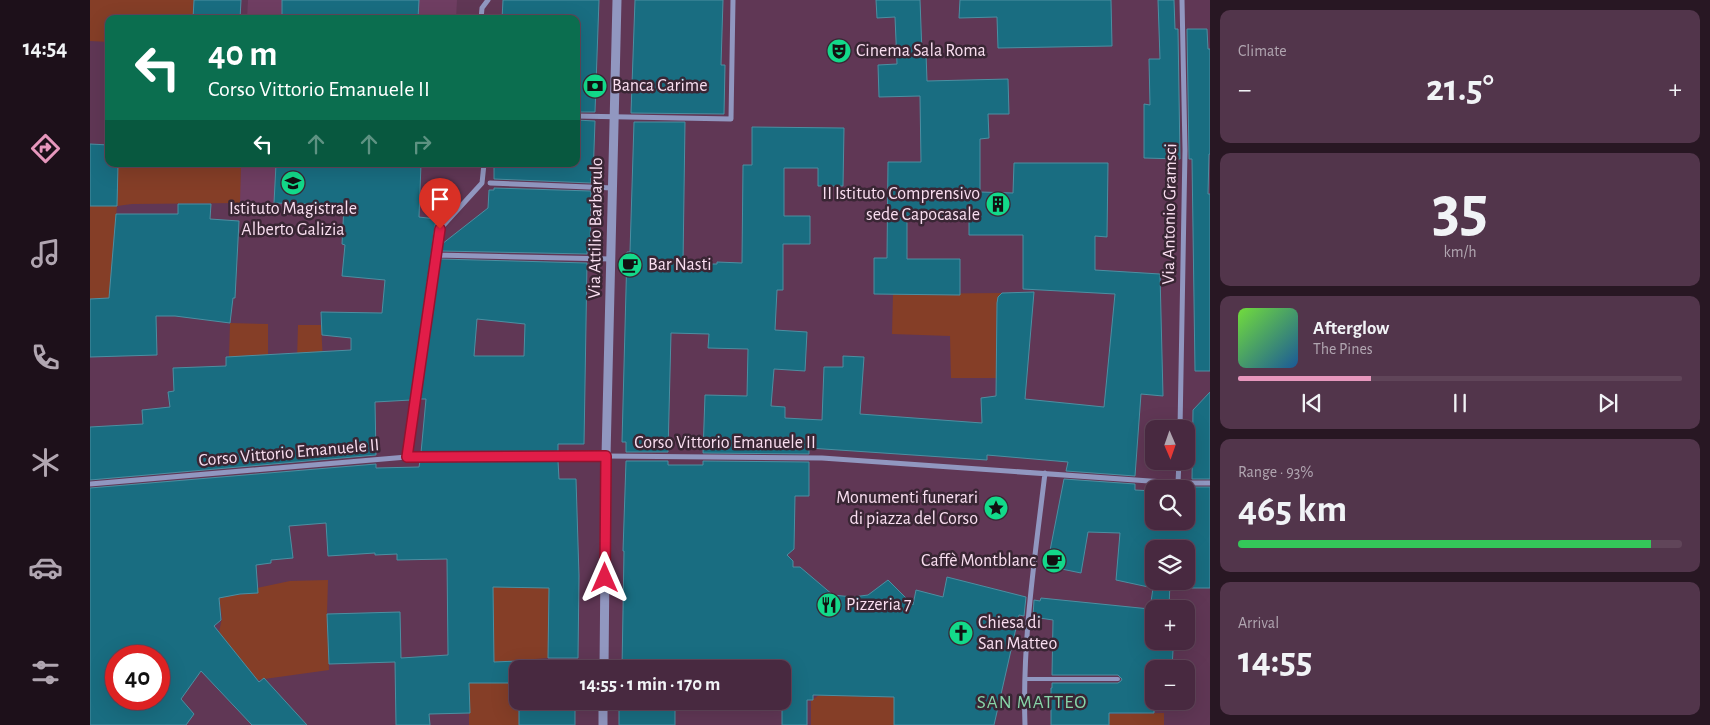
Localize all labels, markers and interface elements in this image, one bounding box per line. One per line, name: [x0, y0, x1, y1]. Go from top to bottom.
icon: left: [125, 35, 190, 100]
text: 14:54: [23, 37, 67, 59]
text: 40 m: [208, 37, 277, 72]
theatre icon: Cinema Sala Roma: [826, 38, 852, 64]
place label: Cinema Sala Roma: [856, 42, 986, 60]
text: Climate: [1238, 43, 1287, 59]
text: 21.5°: [1426, 70, 1494, 108]
bank icon: Banca Carime: [582, 73, 608, 99]
text: −: [1238, 76, 1251, 104]
text: +: [1669, 76, 1682, 104]
place label: Banca Carime: [612, 77, 708, 95]
text: Corso Vittorio Emanuele II: [208, 78, 430, 100]
icon: left: [249, 130, 277, 158]
icon: ahead: [302, 130, 330, 158]
icon: ahead: [355, 130, 383, 158]
icon: right: [408, 130, 436, 158]
icon: directions: [28, 131, 63, 166]
street label: Via Antonio Gramsci: [1160, 143, 1180, 285]
street label: Via Attilio Barbarulo: [586, 157, 606, 299]
school or university icon: Istituto Magistrale Alberto Galizia: [280, 170, 306, 196]
pin: [419, 178, 461, 229]
text: 35: [1432, 178, 1488, 243]
icon: arrive: [426, 185, 454, 213]
place label: II Istituto Comprensivo sede Capocasale: [822, 185, 980, 224]
building icon: II Istituto Comprensivo sede Capocasale: [985, 191, 1011, 217]
place label: Istituto Magistrale Alberto Galizia: [229, 200, 357, 239]
icon: music: [28, 236, 63, 271]
text: km/h: [1443, 244, 1477, 260]
cafe icon: Bar Nasti: [617, 252, 643, 278]
place label: Bar Nasti: [648, 256, 712, 274]
text: Afterglow: [1313, 319, 1389, 338]
icon: phone: [28, 340, 63, 375]
text: The Pines: [1313, 341, 1373, 357]
icon: previous: [1298, 389, 1326, 417]
icon: pause: [1446, 389, 1474, 417]
icon: next: [1594, 389, 1622, 417]
north arrow: [1145, 420, 1195, 470]
map controls: [1145, 420, 1195, 710]
street label: Corso Vittorio Emanuele II: [634, 434, 816, 452]
street label: Corso Vittorio Emanuele II: [198, 436, 380, 470]
icon: climate: [28, 445, 63, 480]
text: Range · 93%: [1238, 464, 1313, 480]
button: search: [1145, 480, 1195, 530]
place label: Monumenti funerari di piazza del Corso: [836, 489, 978, 528]
text: 465 km: [1238, 491, 1347, 529]
place icon: Monumenti funerari di piazza del Corso: [983, 495, 1009, 521]
button: layers: [1145, 540, 1195, 590]
cafe icon: Caffè Montblanc: [1041, 548, 1067, 574]
icon: car: [28, 550, 63, 585]
position arrow: [578, 551, 630, 603]
place label: Caffè Montblanc: [921, 552, 1036, 570]
restaurant icon: Pizzeria 7: [816, 592, 842, 618]
place label: Pizzeria 7: [846, 596, 912, 614]
button: +: [1145, 600, 1195, 650]
place label: Chiesa di San Matteo: [978, 614, 1057, 653]
text: Arrival: [1238, 615, 1279, 631]
church icon: Chiesa di San Matteo: [948, 620, 974, 646]
text: 14:55: [1238, 642, 1312, 680]
speed limit sign: 40: [105, 645, 170, 710]
icon: filters: [28, 655, 63, 690]
button: −: [1145, 660, 1195, 710]
text: 14:55 · 1 min · 170 m: [580, 675, 720, 694]
district label: SAN MATTEO: [977, 693, 1087, 712]

